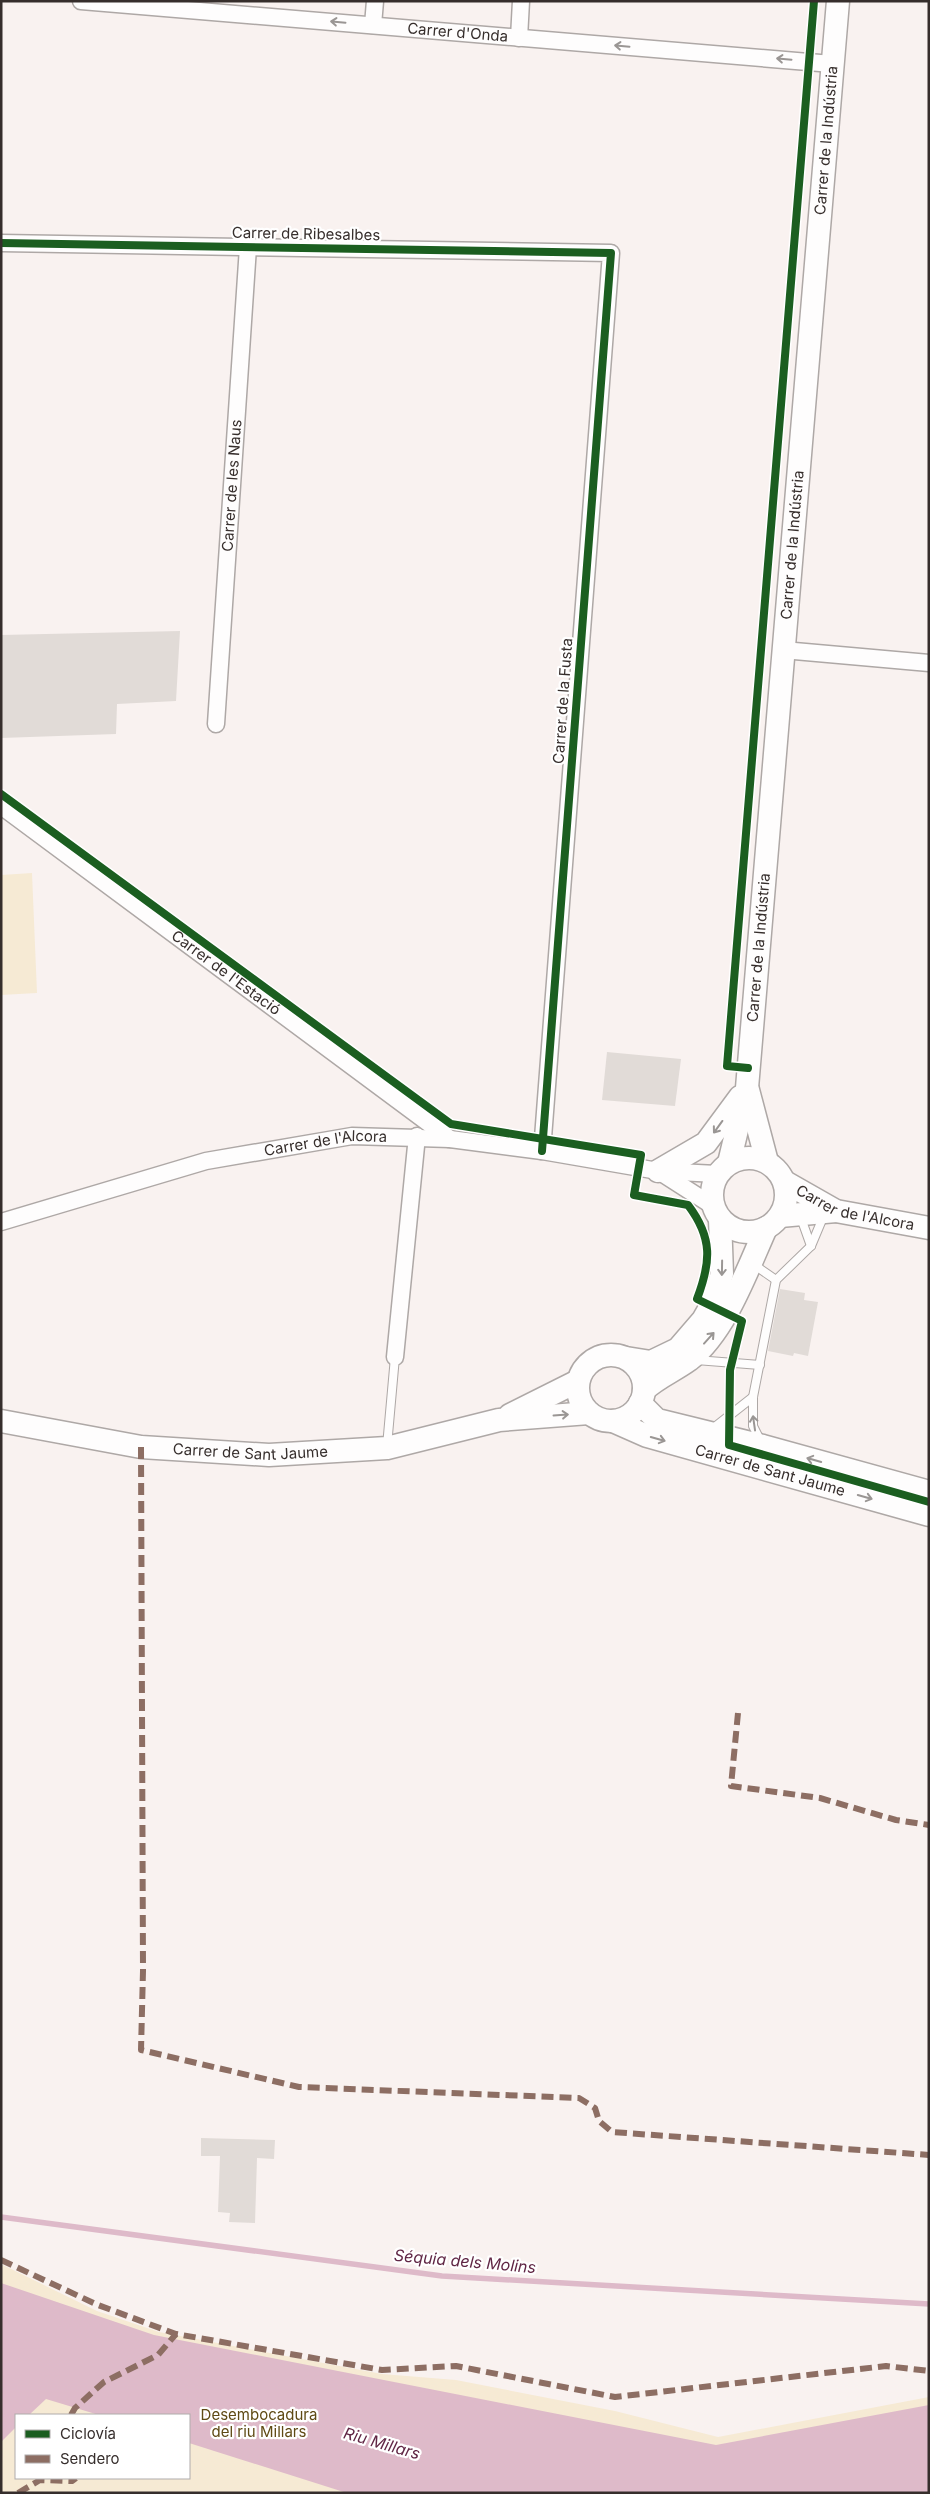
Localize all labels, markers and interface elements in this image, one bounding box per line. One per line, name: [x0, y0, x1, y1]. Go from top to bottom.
one-way arrow: [330, 18, 346, 27]
street label: Carrer d'Onda: [407, 18, 509, 46]
one-way arrow: [614, 41, 630, 51]
one-way arrow: [776, 55, 792, 64]
street label: Carrer de la Indústria: [810, 65, 842, 216]
street label: Carrer de Ribesalbes: [232, 223, 380, 244]
street label: Carrer de les Naus: [218, 419, 245, 552]
street label: Carrer de la Indústria: [776, 470, 808, 620]
street label: Carrer de la Fusta: [549, 637, 576, 765]
street label: Carrer de la Indústria: [743, 872, 774, 1023]
street label: Carrer de l'Estació: [168, 926, 285, 1019]
one-way arrow: [713, 1120, 723, 1134]
street label: Carrer de l'Alcora: [263, 1126, 387, 1160]
street label: Carrer de l'Alcora: [793, 1180, 916, 1234]
one-way arrow: [717, 1259, 726, 1275]
one-way arrow: [703, 1332, 715, 1345]
one-way arrow: [553, 1410, 569, 1420]
one-way arrow: [749, 1415, 759, 1431]
one-way arrow: [649, 1435, 665, 1445]
street label: Carrer de Sant Jaume: [172, 1439, 328, 1464]
street label: Carrer de Sant Jaume: [693, 1440, 848, 1500]
one-way arrow: [807, 1455, 823, 1464]
one-way arrow: [857, 1493, 873, 1503]
water label: Séquia dels Molins: [393, 2245, 537, 2277]
park label: Desembocadura del riu Millars: [201, 2405, 317, 2441]
legend: [15, 2414, 190, 2479]
water label: Riu Millars: [341, 2423, 423, 2463]
text: Ciclovía: [60, 2424, 116, 2443]
text: Sendero: [60, 2449, 120, 2468]

